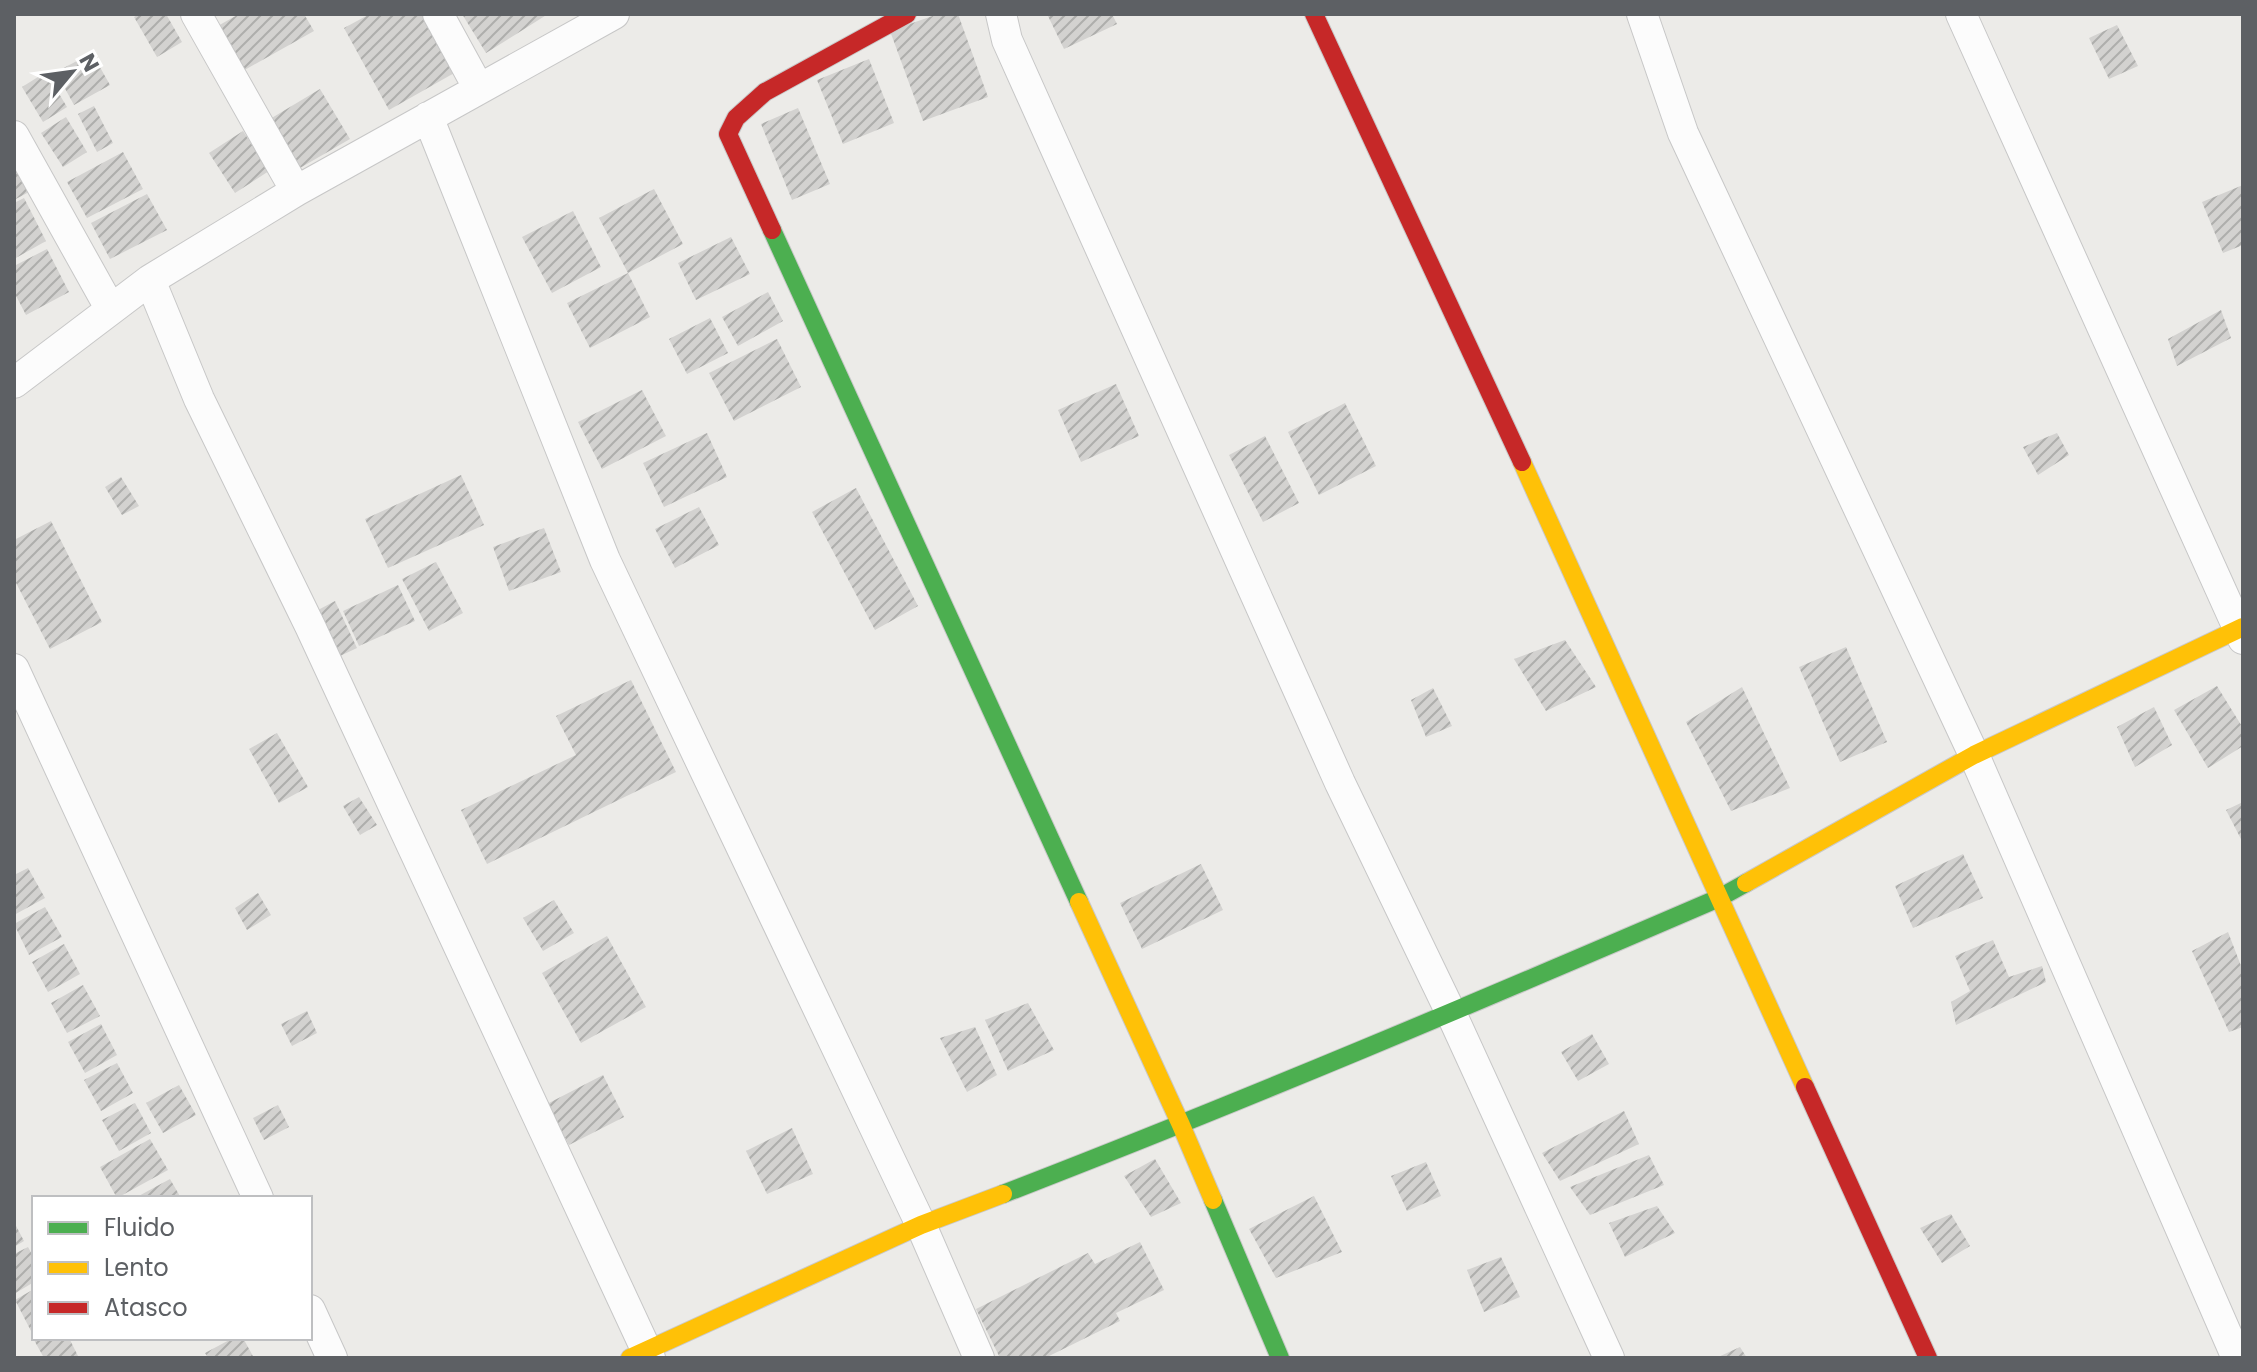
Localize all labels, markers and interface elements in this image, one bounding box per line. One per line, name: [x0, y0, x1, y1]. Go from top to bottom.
north arrow: [32, 32, 112, 112]
text: N: [71, 48, 107, 77]
legend: [32, 1196, 312, 1340]
text: Fluido: [104, 1211, 175, 1244]
text: Lento: [104, 1251, 169, 1284]
text: Atasco: [104, 1291, 188, 1324]

